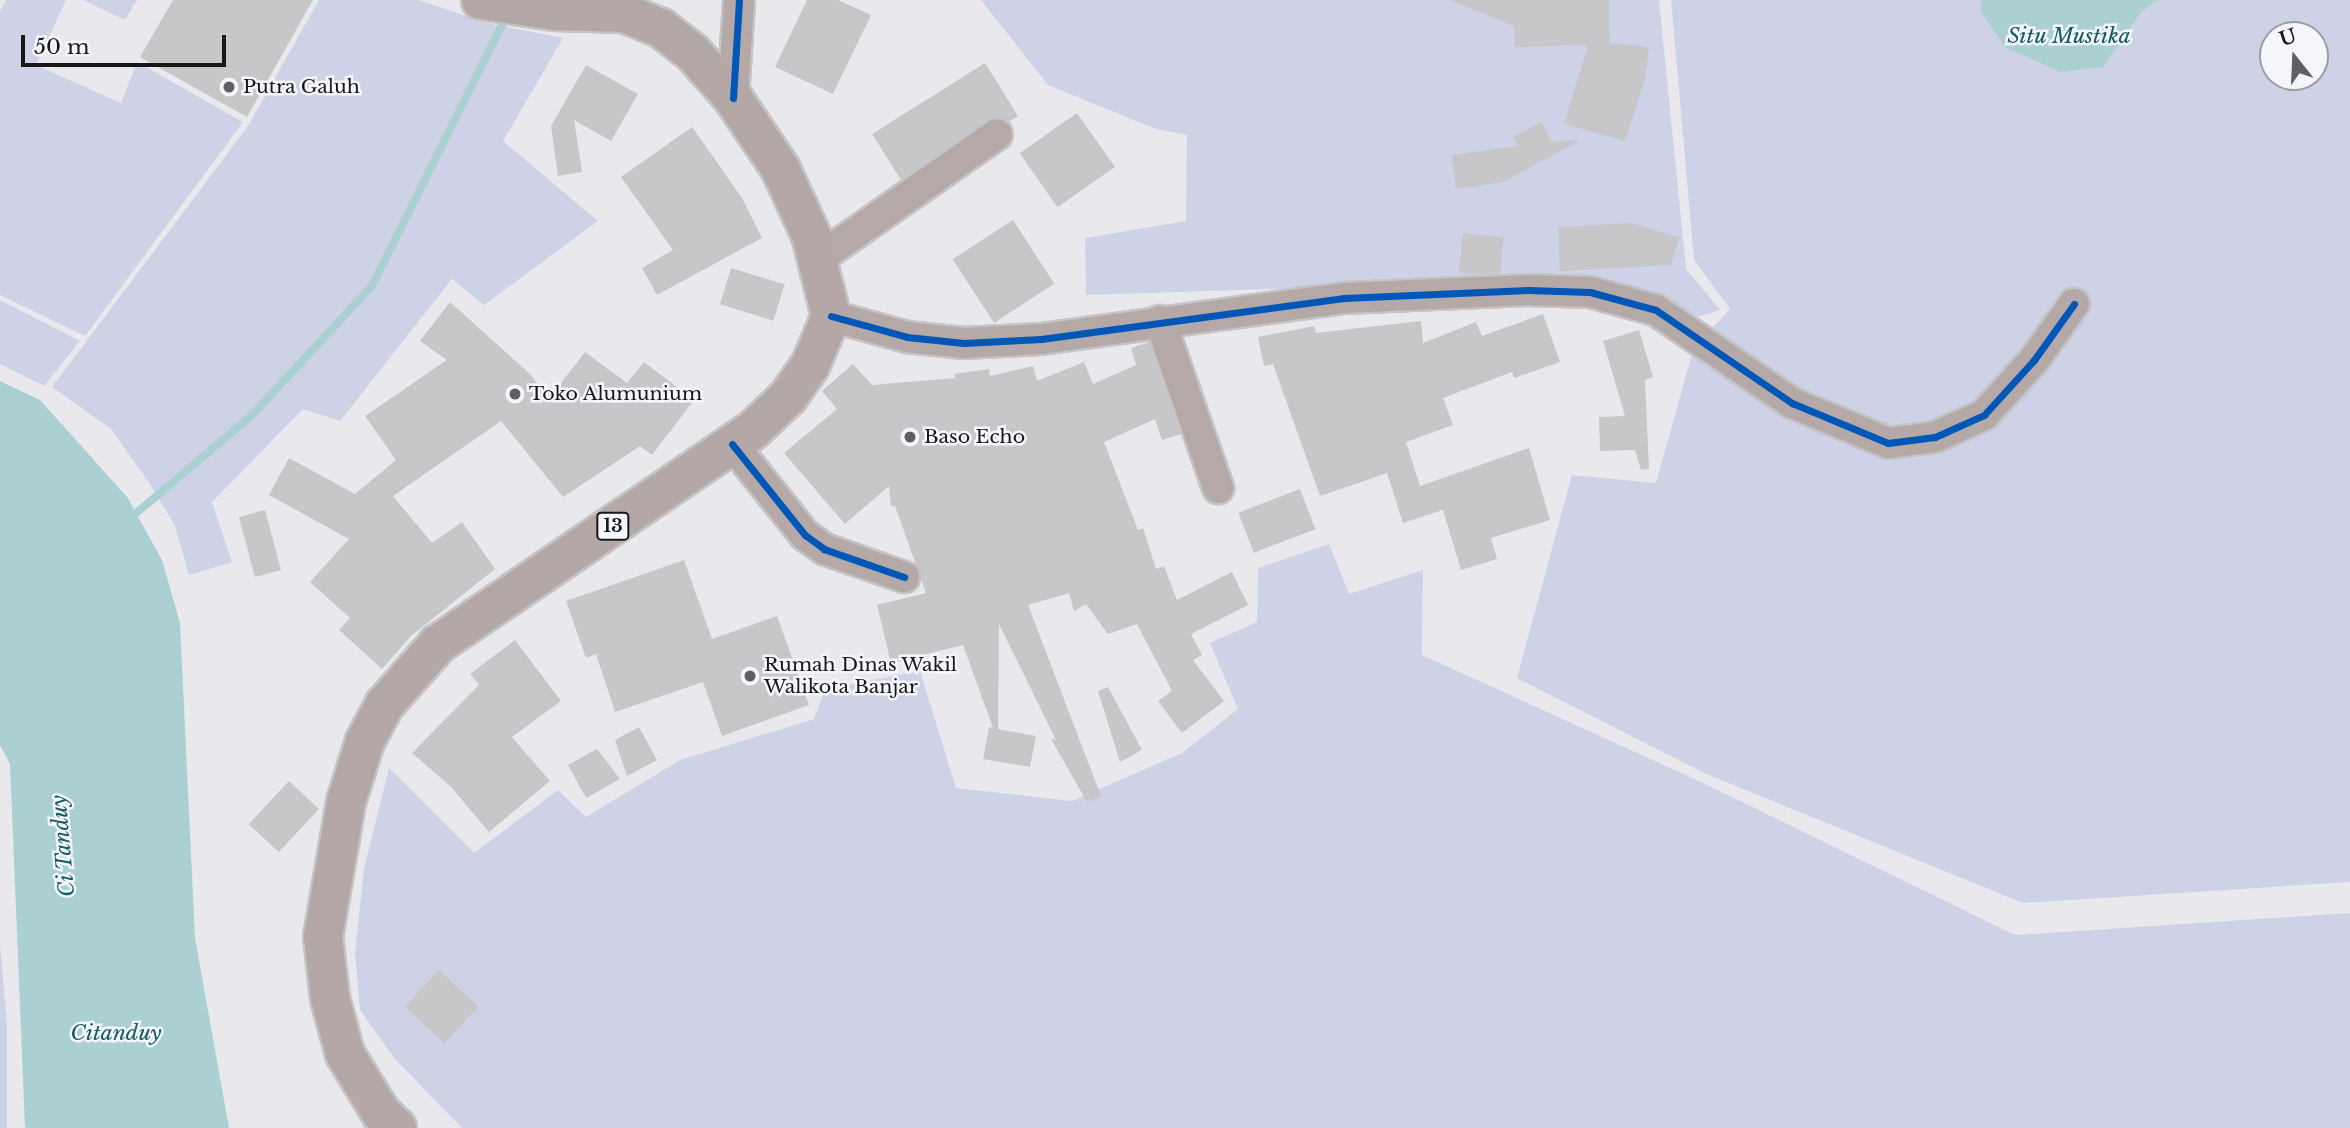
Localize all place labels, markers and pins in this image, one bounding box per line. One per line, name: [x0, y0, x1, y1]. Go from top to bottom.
place label: Putra Galuh: [243, 76, 360, 98]
marker: Putra Galuh: [221, 79, 237, 95]
place label: Toko Alumunium: [529, 383, 703, 405]
marker: Toko Alumunium: [507, 386, 523, 402]
place label: Baso Echo: [924, 426, 1025, 448]
marker: Baso Echo: [902, 429, 918, 445]
place label: Rumah Dinas Wakil Walikota Banjar: [764, 654, 958, 698]
marker: Rumah Dinas Wakil Walikota Banjar: [742, 668, 758, 684]

